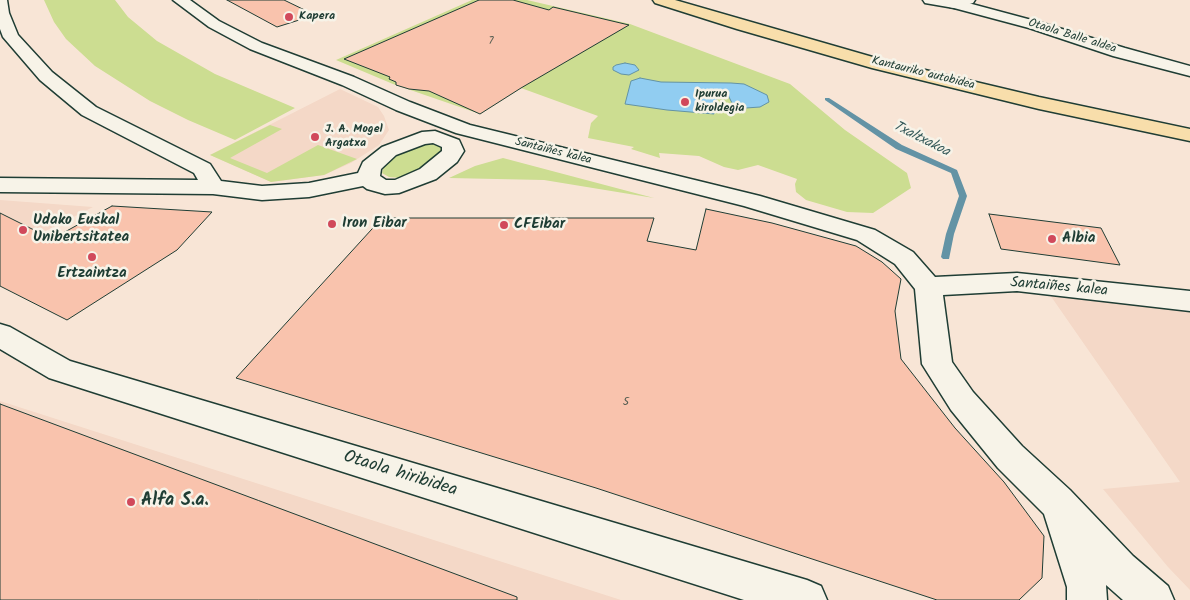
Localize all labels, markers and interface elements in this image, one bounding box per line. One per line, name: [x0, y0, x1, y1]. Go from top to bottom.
place label: Kapera: [299, 10, 335, 24]
marker: Kapera: [283, 11, 295, 23]
street label: Otaola Balle aldea: [1026, 17, 1118, 57]
house number: 7: [488, 35, 494, 49]
street label: Kantauriko autobidea: [870, 54, 976, 94]
place label: Ipurua kiroldegia: [695, 88, 744, 116]
marker: Ipurua kiroldegia: [679, 96, 691, 108]
water label: Txaltxakoa: [890, 119, 952, 161]
place label: J. A. Mogel Argatxa: [325, 123, 383, 151]
marker: J. A. Mogel Argatxa: [309, 131, 321, 143]
street label: Santaiñes kalea: [513, 136, 593, 168]
place label: Udako Euskal Unibertsitatea: [33, 212, 129, 247]
place label: Iron Eibar: [342, 215, 407, 233]
place label: CFEibar: [514, 216, 565, 234]
marker: Iron Eibar: [326, 218, 338, 230]
marker: CFEibar: [498, 219, 510, 231]
marker: Udako Euskal Unibertsitatea: [17, 224, 29, 236]
place label: Albia: [1062, 230, 1095, 248]
marker: Albia: [1046, 233, 1058, 245]
marker: Ertzaintza: [86, 251, 98, 263]
place label: Ertzaintza: [57, 265, 127, 283]
street label: Santaiñes kalea: [1009, 275, 1109, 301]
house number: 5: [623, 396, 629, 410]
street label: Otaola hiribidea: [340, 447, 460, 503]
place label: Alfa S.a.: [141, 491, 209, 513]
marker: Alfa S.a.: [125, 496, 137, 508]

